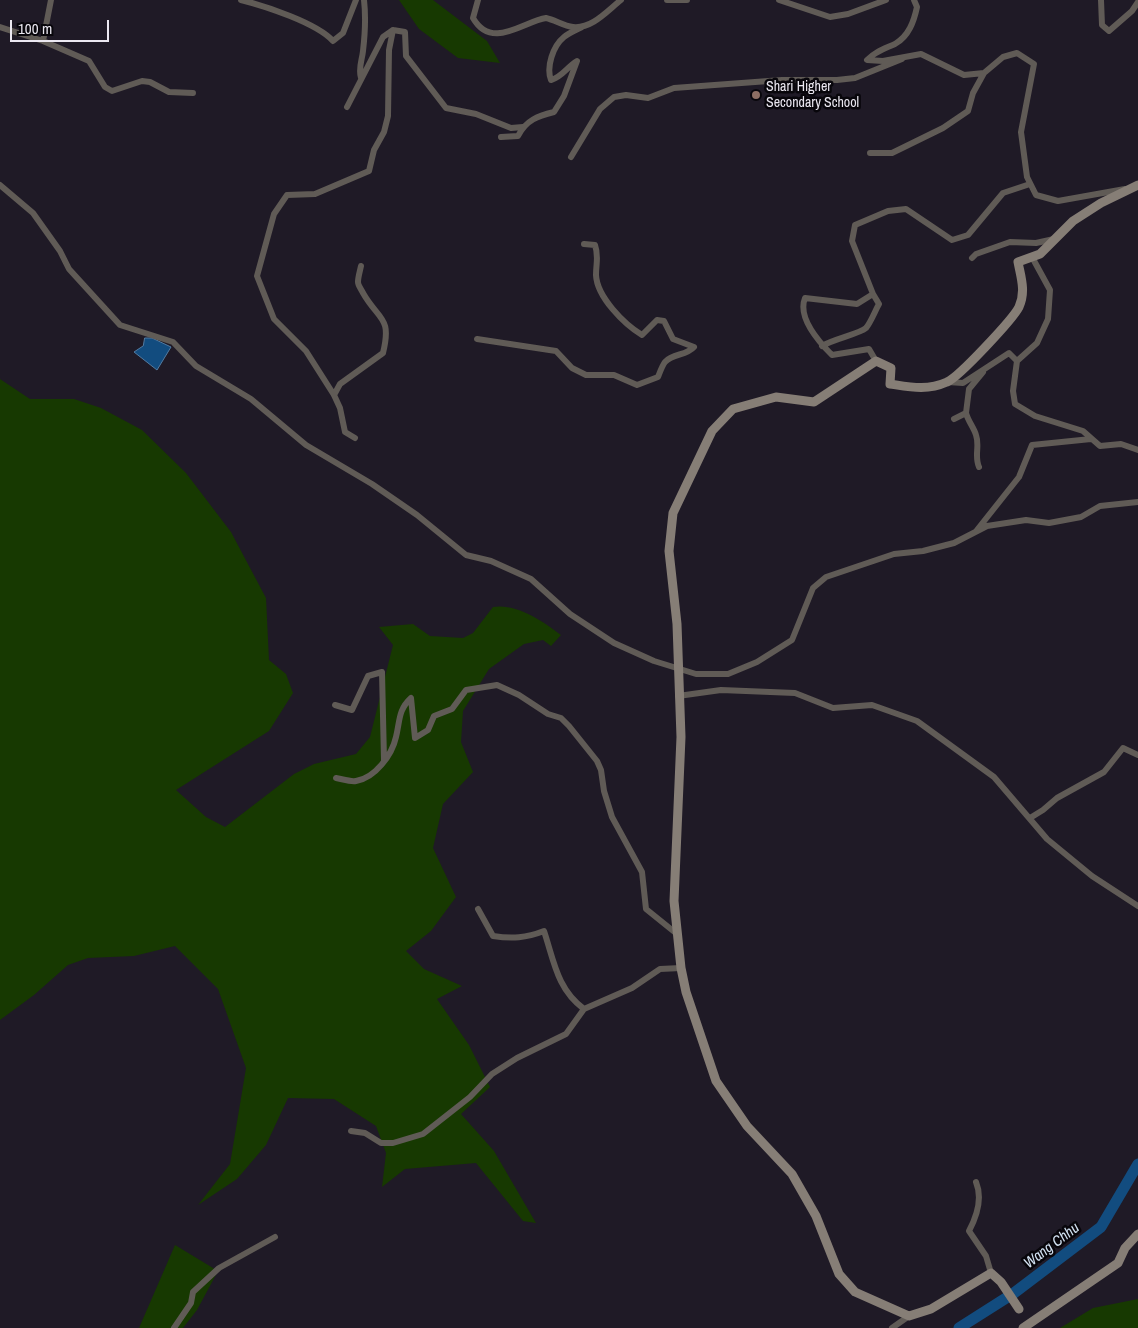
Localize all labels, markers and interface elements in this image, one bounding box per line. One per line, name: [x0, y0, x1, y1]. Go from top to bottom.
scale bar: [12, 10, 111, 42]
text: 100 m: [18, 18, 52, 39]
place label: Shari Higher Secondary School: [766, 79, 859, 111]
marker: Shari Higher Secondary School: [750, 89, 762, 101]
water label: Wang Chhu: [1021, 1219, 1083, 1273]

